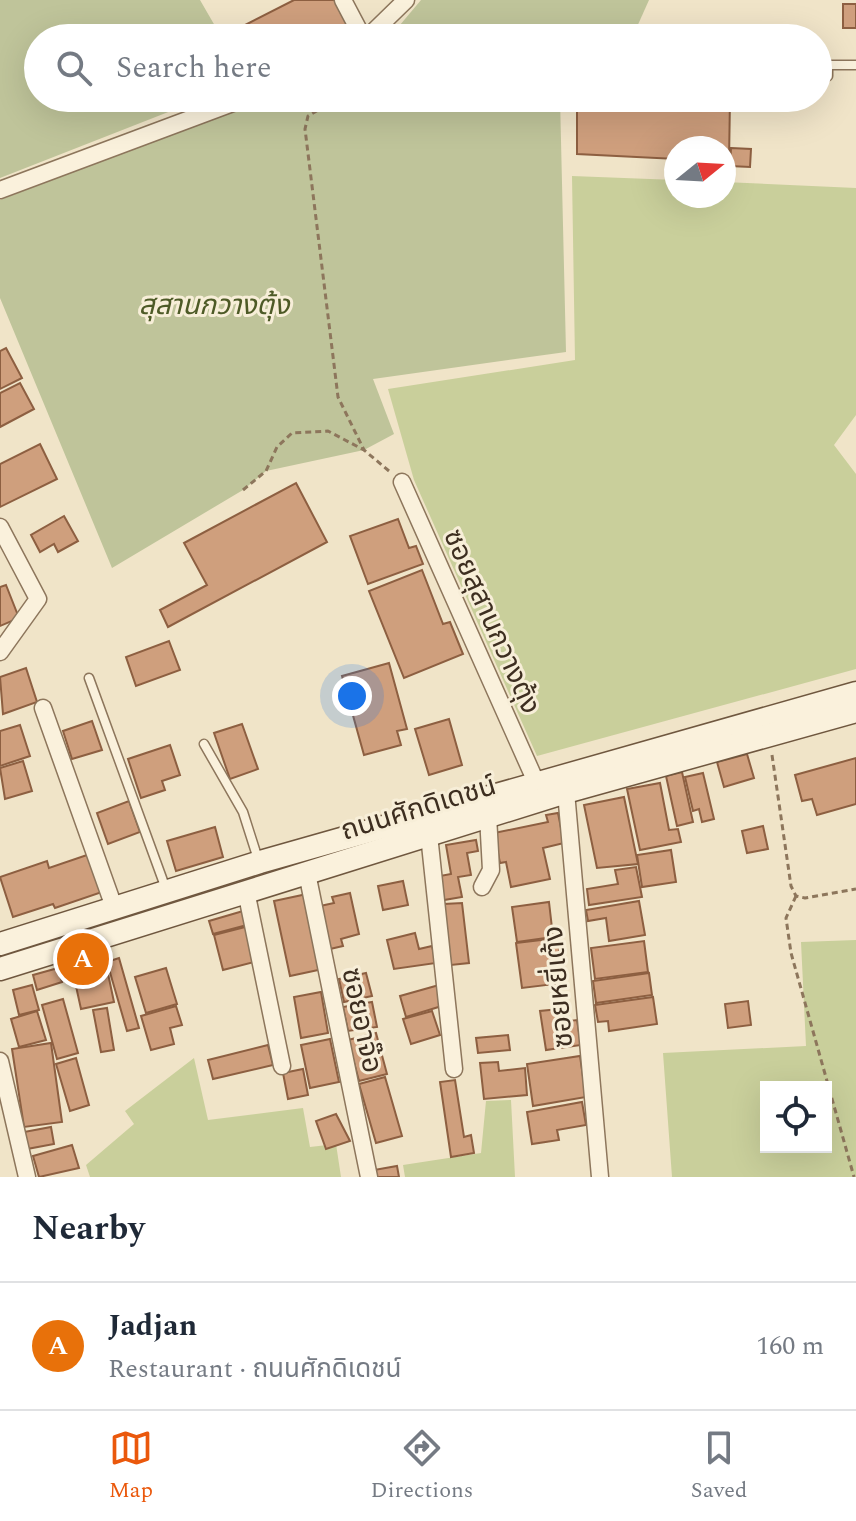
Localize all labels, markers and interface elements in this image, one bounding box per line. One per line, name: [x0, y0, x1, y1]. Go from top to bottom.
search box: [24, 24, 832, 112]
text: Search here: [116, 45, 272, 91]
icon: search: [52, 46, 96, 90]
north arrow: [664, 136, 736, 208]
park label: สุสานกวางตุ้ง: [139, 284, 291, 327]
street label: ซอยสุสานกวางตุ้ง: [432, 522, 552, 721]
your location: [332, 676, 372, 716]
street label: ถนนศักดิเดชน์: [335, 764, 502, 852]
street label: ซอยหยี่เต้ง: [532, 924, 585, 1050]
pin: A: [57, 929, 109, 989]
street label: ซอยอาจ๊อ: [329, 964, 394, 1077]
map controls: [760, 1081, 832, 1153]
button: locate: [760, 1081, 832, 1153]
text: Nearby: [32, 1203, 145, 1255]
text: Jadjan: [108, 1303, 197, 1349]
text: A: [48, 1326, 68, 1366]
text: 160 m: [756, 1326, 824, 1366]
text: Restaurant · ถนนศักดิเดชน์: [108, 1349, 402, 1389]
tab: Map: [109, 1426, 153, 1507]
tab: Directions: [371, 1426, 473, 1507]
tab: Saved: [691, 1426, 747, 1507]

